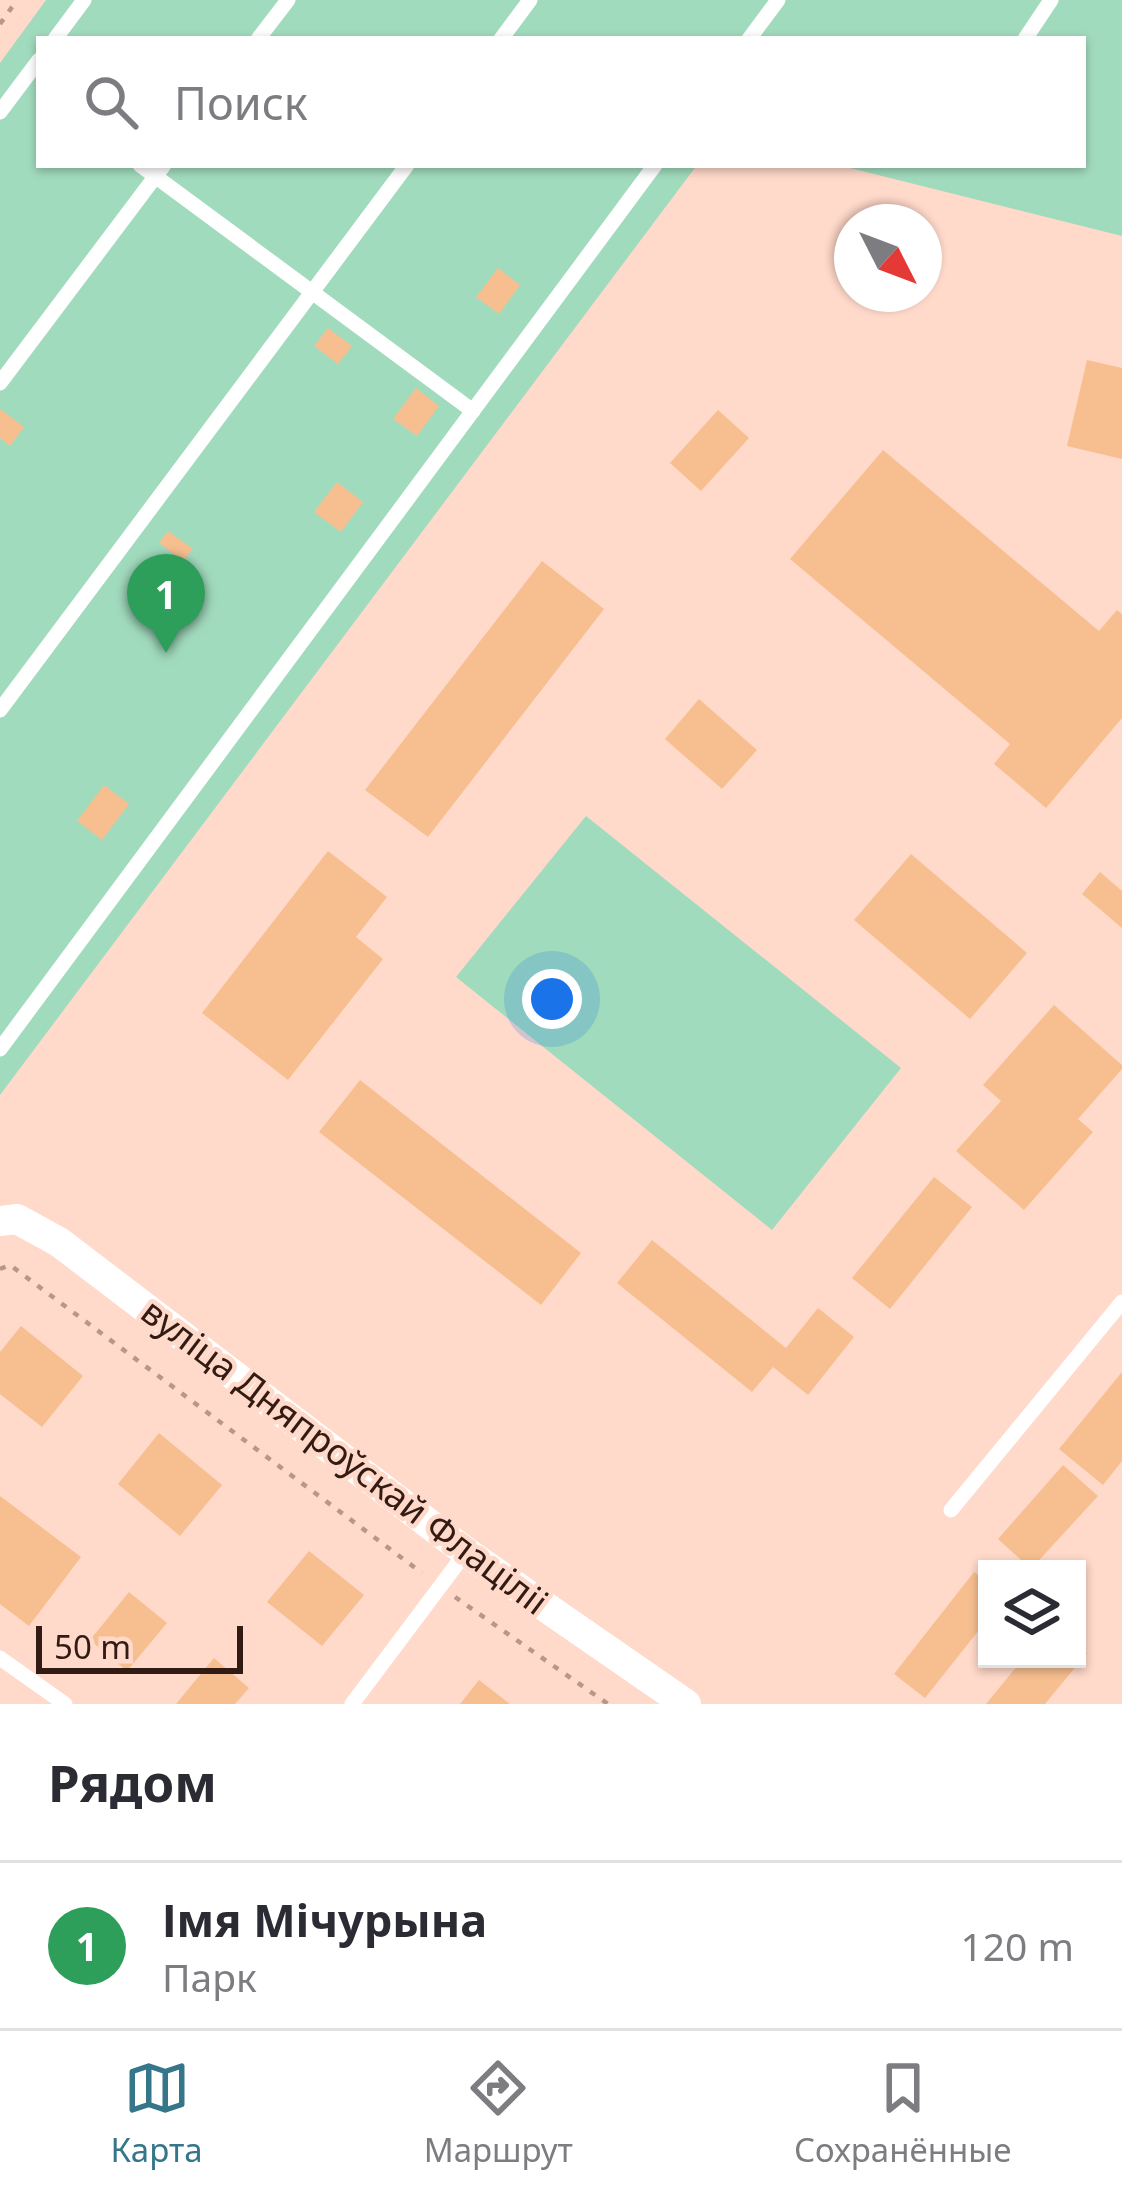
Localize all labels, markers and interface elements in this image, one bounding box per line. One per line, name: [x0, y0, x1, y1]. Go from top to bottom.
search box: [36, 36, 1086, 168]
icon: search: [78, 69, 144, 135]
text: Поиск: [174, 72, 308, 133]
north arrow: [834, 204, 942, 312]
pin: 1: [127, 554, 205, 653]
your location: [522, 969, 582, 1029]
street label: вуліца Дняпроўскай Флаціліі: [132, 1287, 558, 1625]
map controls: [978, 1560, 1086, 1668]
button: layers: [978, 1560, 1086, 1668]
scale bar: [36, 1620, 243, 1673]
text: 50 m: [54, 1624, 131, 1669]
text: Рядом: [48, 1747, 217, 1817]
text: Імя Мічурына: [162, 1889, 487, 1950]
text: 1: [76, 1919, 98, 1972]
text: 120 m: [960, 1919, 1074, 1972]
text: Парк: [162, 1950, 257, 2003]
tab: Карта: [111, 2055, 203, 2172]
tab: Маршрут: [424, 2055, 573, 2172]
tab: Сохранённые: [794, 2055, 1011, 2172]

